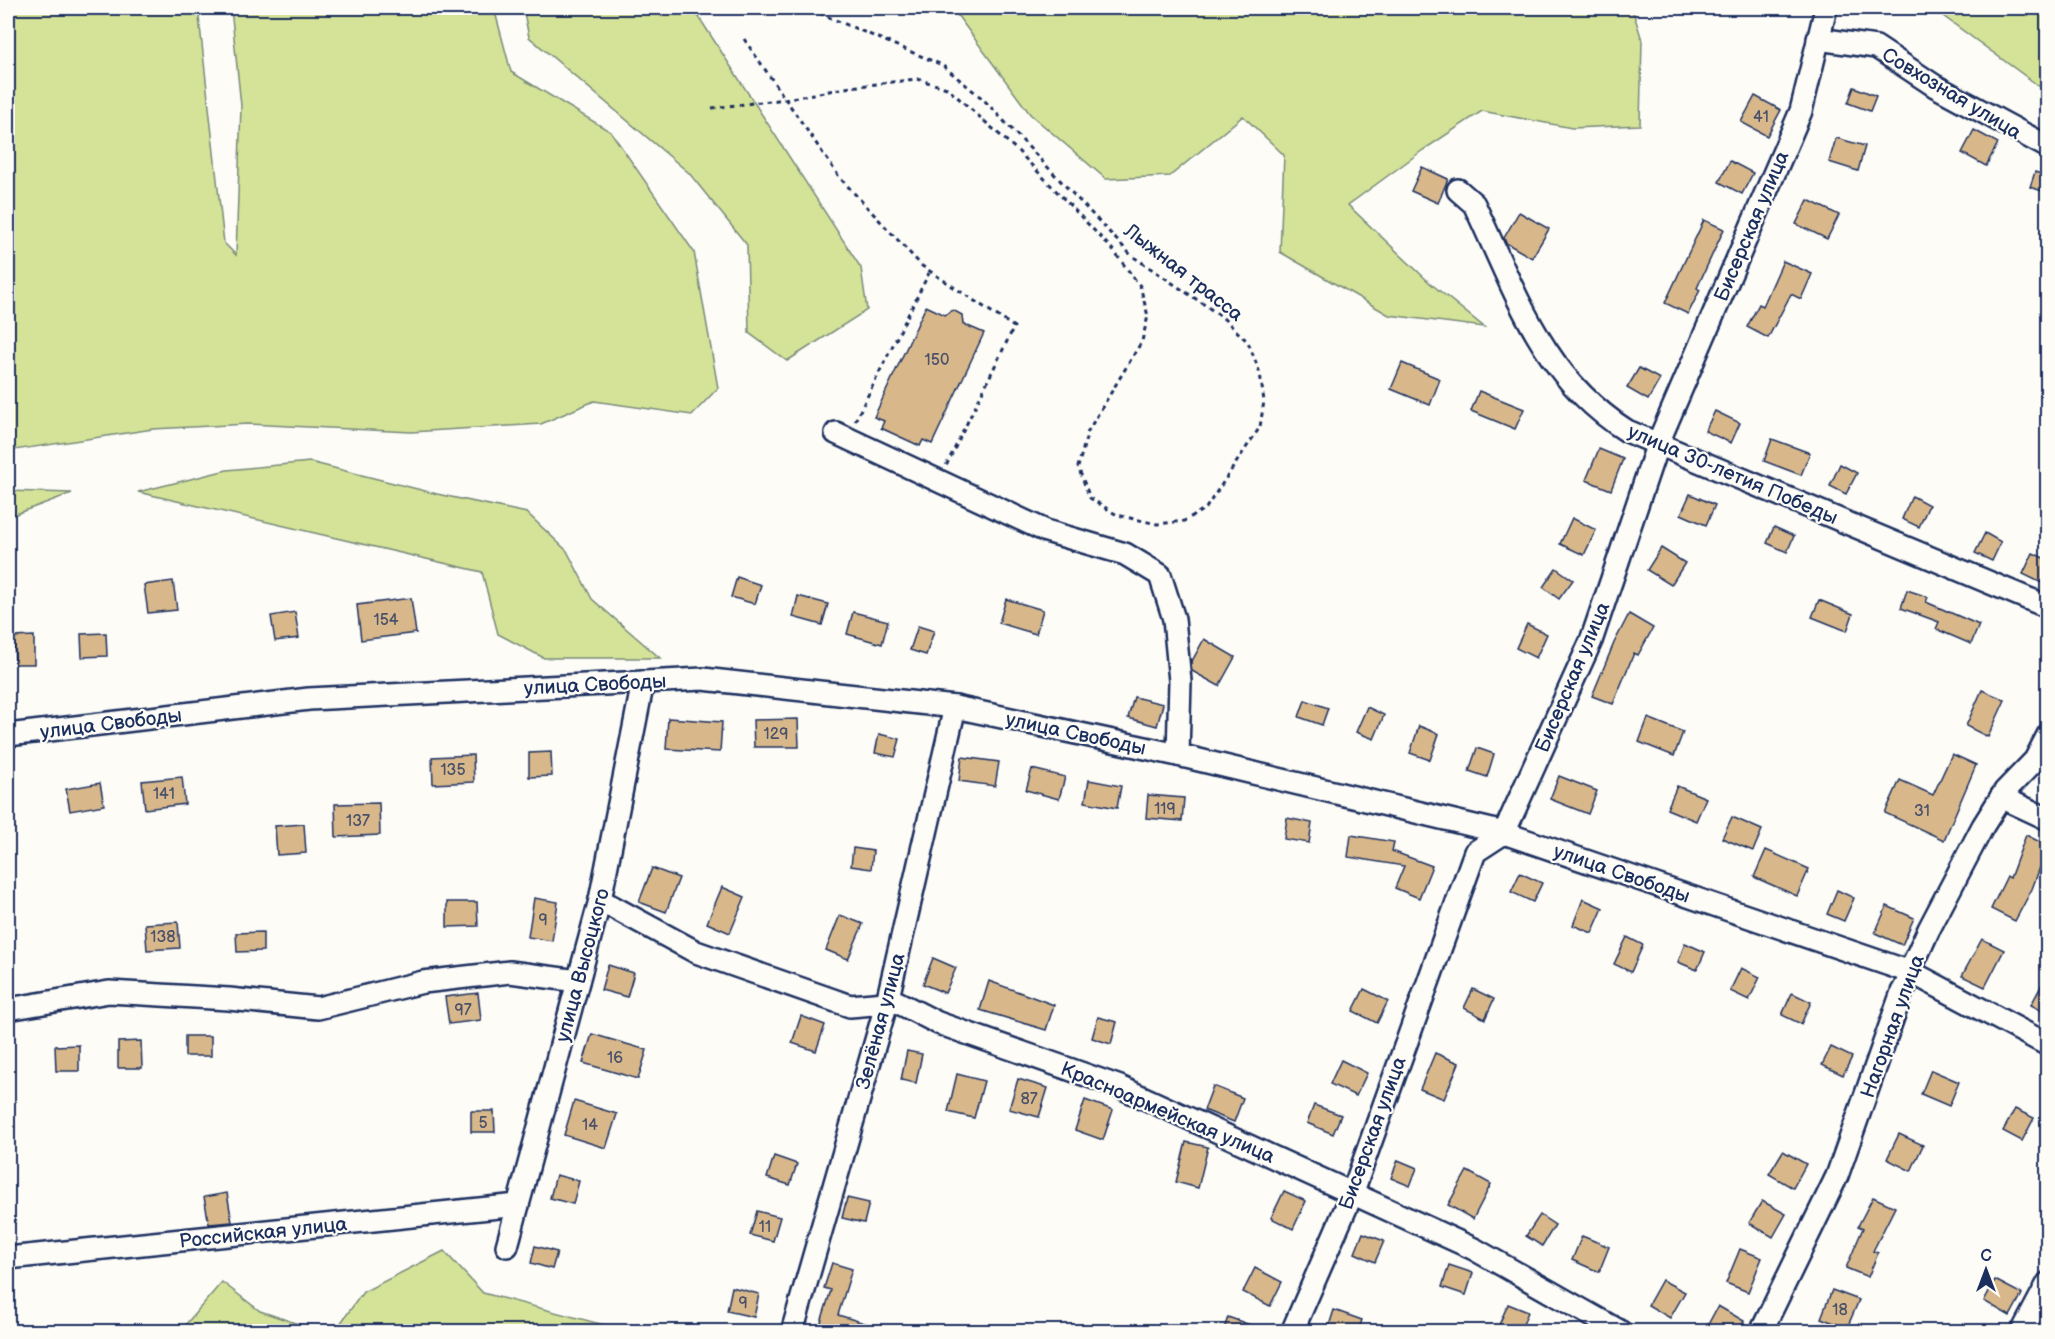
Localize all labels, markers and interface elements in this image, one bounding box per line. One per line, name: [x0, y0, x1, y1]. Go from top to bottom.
street label: Совхозная улица: [1878, 43, 2026, 145]
house number: 41: [1753, 108, 1769, 127]
street label: Бисерская улица: [1709, 147, 1794, 305]
street label: Лыжная трасса: [1118, 218, 1248, 327]
house number: 150: [925, 351, 949, 370]
street label: улица 30-летия Победы: [1624, 420, 1841, 530]
street label: Бисерская улица: [1530, 598, 1615, 756]
house number: 154: [373, 611, 399, 630]
street label: улица Свободы: [523, 669, 667, 701]
street label: улица Свободы: [39, 703, 183, 745]
street label: улица Свободы: [1004, 707, 1148, 761]
house number: 129: [764, 725, 788, 744]
house number: 135: [440, 761, 466, 780]
house number: 141: [153, 785, 175, 804]
house number: 119: [1154, 800, 1176, 819]
house number: 31: [1914, 802, 1930, 821]
house number: 137: [346, 812, 370, 831]
street label: улица Свободы: [1550, 839, 1693, 908]
street label: улица Высоцкого: [551, 886, 615, 1045]
house number: 9: [538, 911, 548, 930]
house number: 138: [150, 928, 176, 947]
street label: Зелёная улица: [851, 950, 911, 1092]
street label: Нагорная улица: [1856, 951, 1930, 1101]
house number: 97: [454, 1001, 472, 1020]
house number: 16: [607, 1049, 623, 1068]
street label: Бисерская улица: [1334, 1053, 1412, 1213]
street label: Красноармейская улица: [1057, 1057, 1278, 1169]
house number: 87: [1020, 1090, 1038, 1109]
house number: 5: [478, 1114, 488, 1133]
house number: 14: [582, 1116, 598, 1135]
street label: Российская улица: [178, 1212, 349, 1254]
house number: 11: [759, 1218, 771, 1237]
north arrow: [1956, 1240, 2016, 1300]
text: С: [1980, 1247, 1992, 1266]
house number: 9: [738, 1294, 748, 1313]
house number: 18: [1832, 1301, 1848, 1320]

